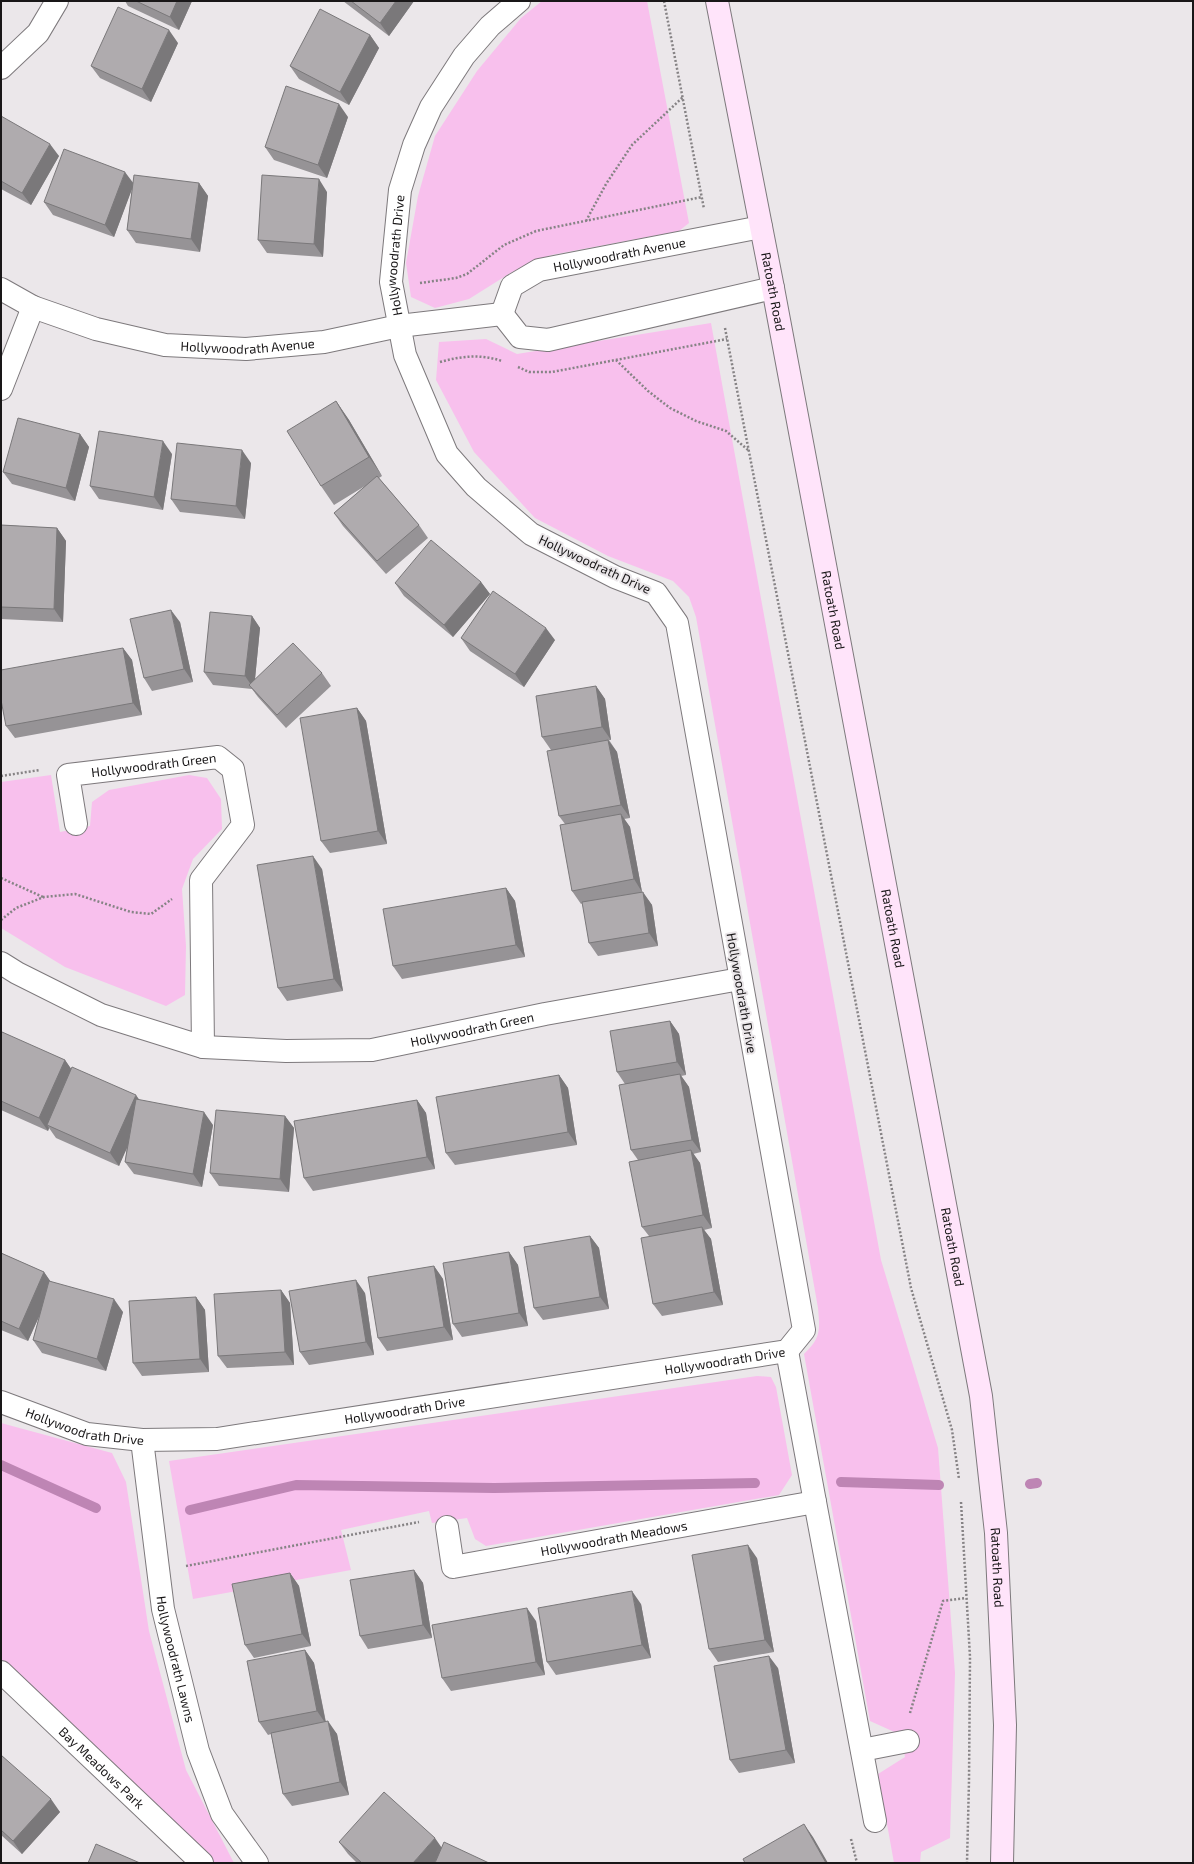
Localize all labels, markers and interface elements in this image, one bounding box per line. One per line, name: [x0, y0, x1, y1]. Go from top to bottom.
street label: Hollywoodrath Drive: [383, 194, 408, 317]
street label: Hollywoodrath Avenue: [552, 234, 687, 275]
street label: Ratoath Road: [758, 251, 789, 332]
street label: Hollywoodrath Avenue: [180, 335, 315, 357]
street label: Hollywoodrath Drive: [536, 531, 654, 597]
street label: Ratoath Road: [818, 569, 849, 651]
street label: Hollywoodrath Green: [90, 749, 217, 780]
street label: Ratoath Road: [878, 888, 908, 969]
street label: Hollywoodrath Drive: [724, 932, 760, 1054]
street label: Hollywoodrath Green: [409, 1009, 535, 1050]
street label: Ratoath Road: [938, 1206, 968, 1288]
street label: Hollywoodrath Drive: [663, 1343, 786, 1378]
street label: Hollywoodrath Drive: [343, 1393, 466, 1427]
street label: Hollywoodrath Drive: [24, 1404, 145, 1448]
street label: Hollywoodrath Meadows: [539, 1517, 689, 1559]
street label: Ratoath Road: [987, 1527, 1007, 1608]
street label: Hollywoodrath Lawns: [153, 1595, 199, 1724]
street label: Bay Meadows Park: [56, 1723, 148, 1812]

